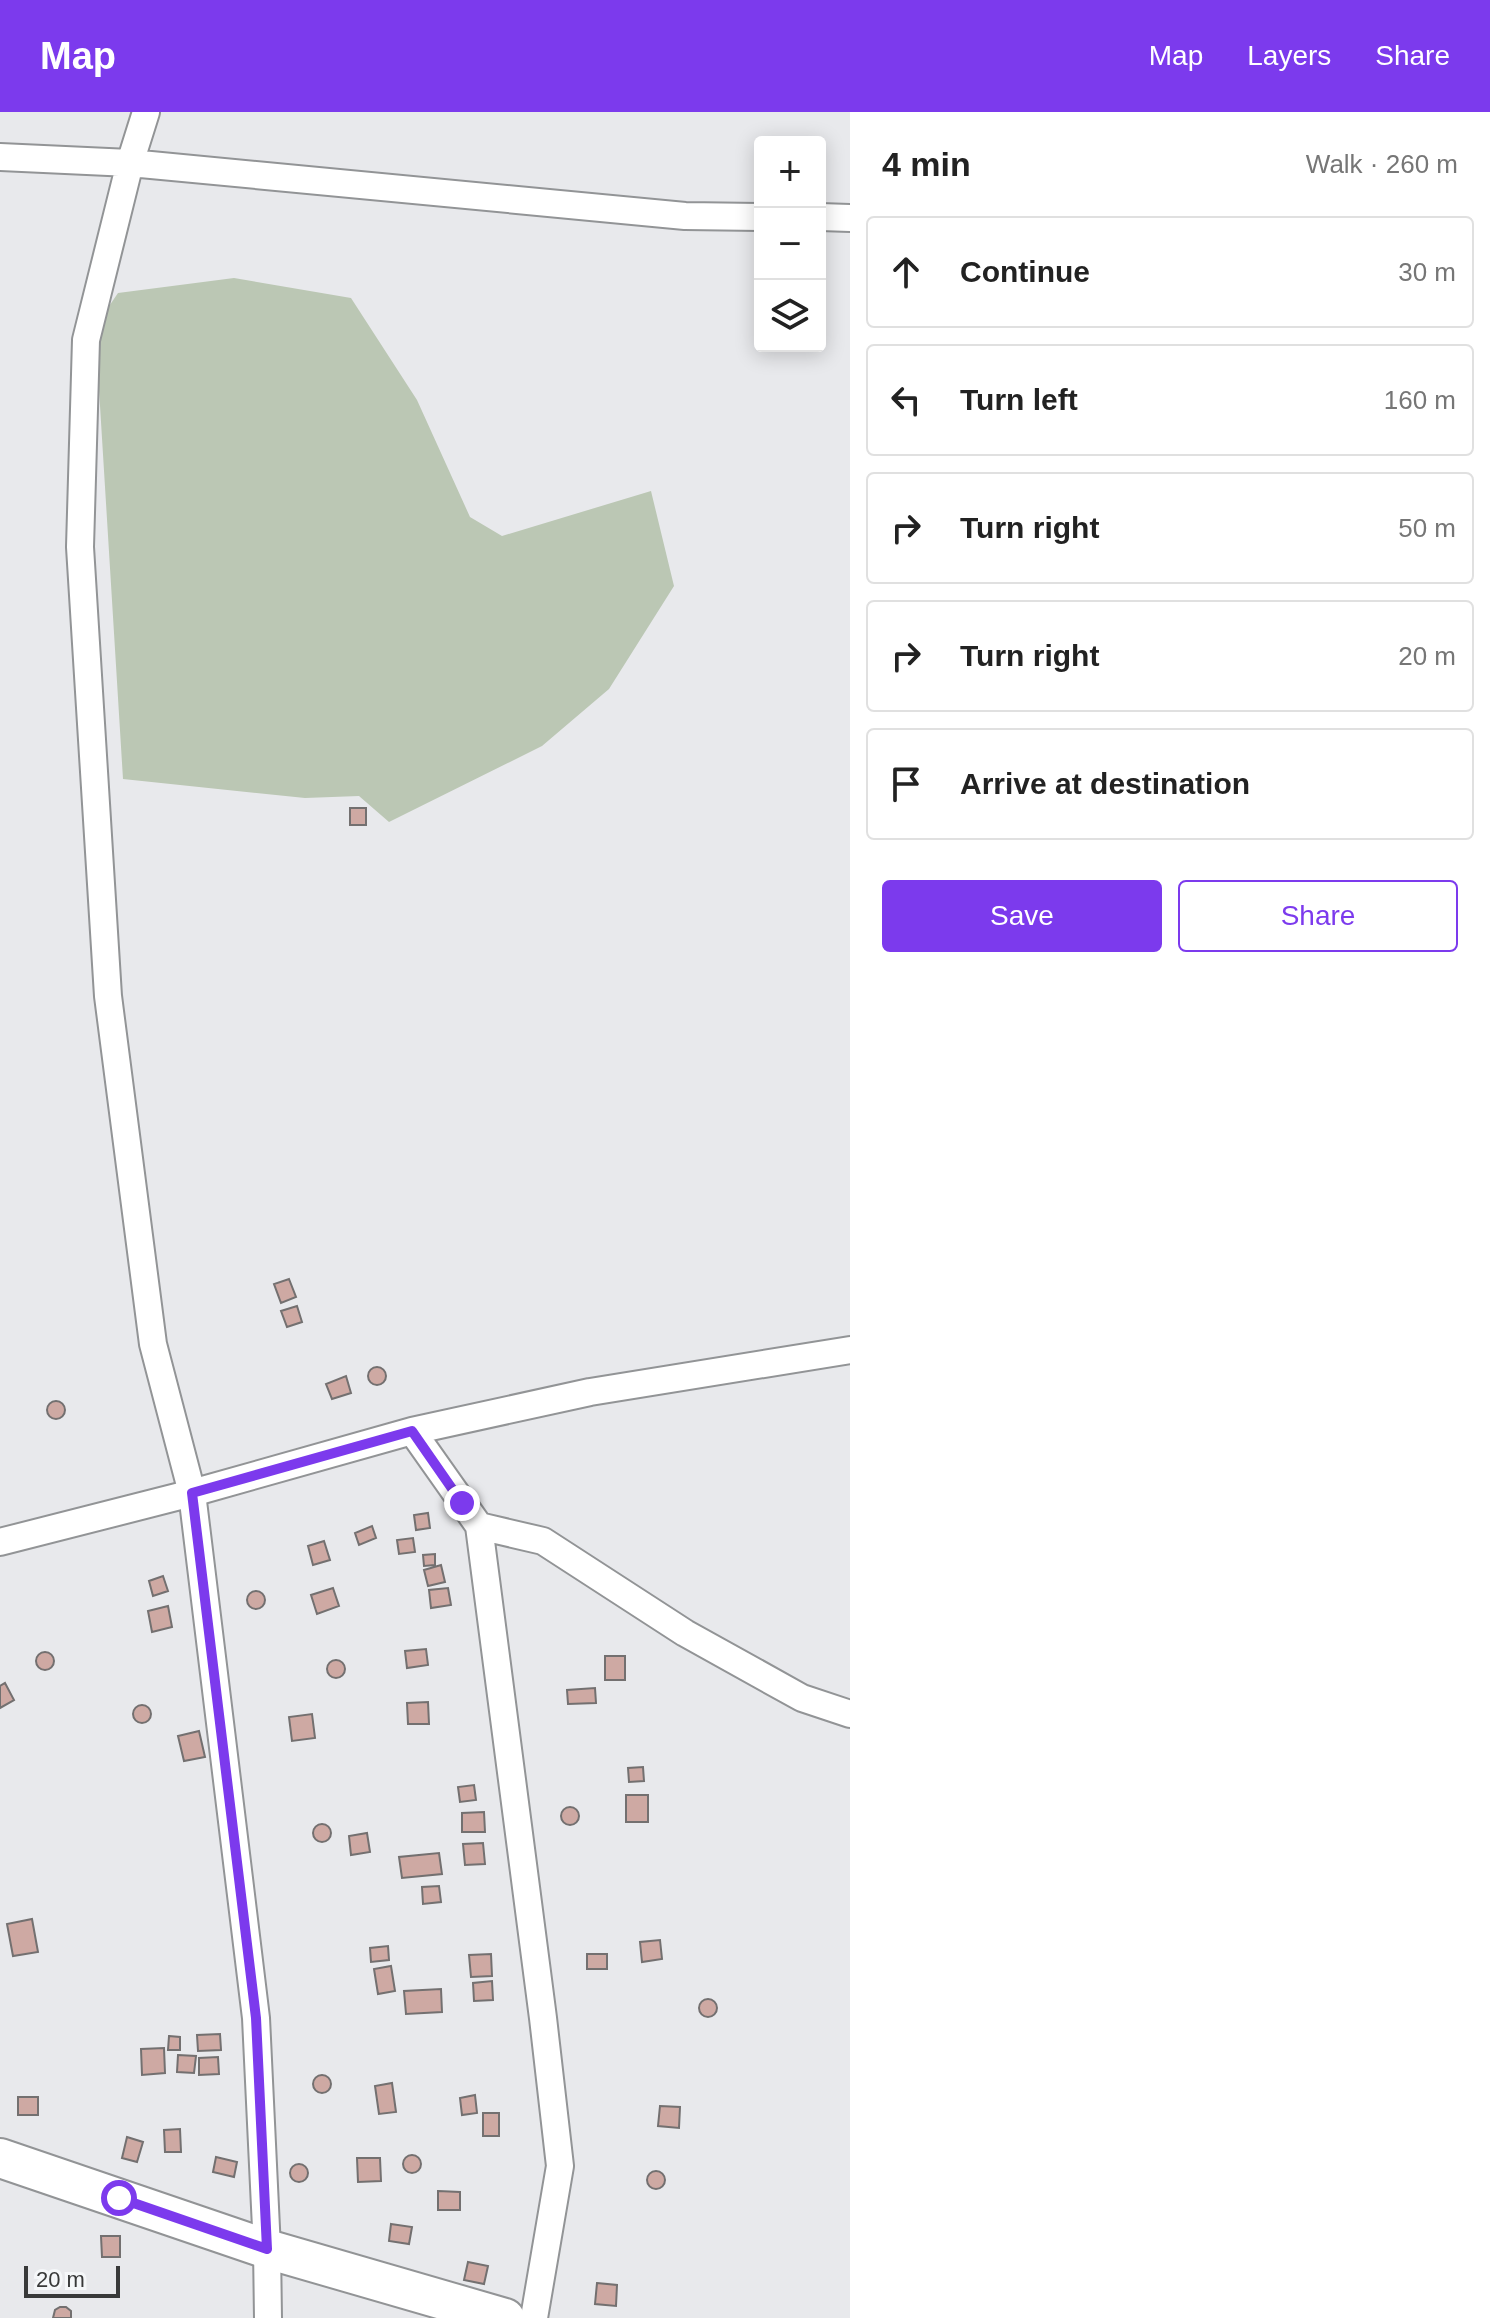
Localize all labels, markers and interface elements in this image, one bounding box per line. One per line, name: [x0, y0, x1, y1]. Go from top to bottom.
text: Map: [40, 35, 116, 77]
text: Map: [1149, 40, 1203, 71]
text: Layers: [1247, 40, 1331, 71]
text: Share: [1375, 40, 1450, 71]
map controls: [754, 136, 826, 352]
button: +: [754, 136, 826, 208]
text: 4 min: [882, 145, 971, 183]
text: Walk · 260 m: [1306, 149, 1458, 179]
button: −: [754, 208, 826, 280]
icon: ahead: [884, 250, 928, 294]
text: Continue: [960, 255, 1090, 288]
text: 30 m: [1398, 257, 1456, 287]
button: layers: [754, 280, 826, 352]
icon: left: [884, 378, 928, 422]
text: Turn left: [960, 383, 1078, 416]
text: 160 m: [1384, 385, 1456, 415]
icon: right: [884, 506, 928, 550]
text: Turn right: [960, 511, 1099, 544]
text: 50 m: [1398, 513, 1456, 543]
icon: right: [884, 634, 928, 678]
text: Turn right: [960, 639, 1099, 672]
text: 20 m: [1398, 641, 1456, 671]
icon: arrive: [884, 762, 928, 806]
text: Arrive at destination: [960, 767, 1250, 800]
button: Save: [882, 880, 1162, 952]
button: Share: [1178, 880, 1458, 952]
route end: [444, 1485, 480, 1521]
route start: [101, 2180, 137, 2216]
scale bar: [24, 2262, 120, 2298]
text: 20 m: [36, 2267, 85, 2292]

